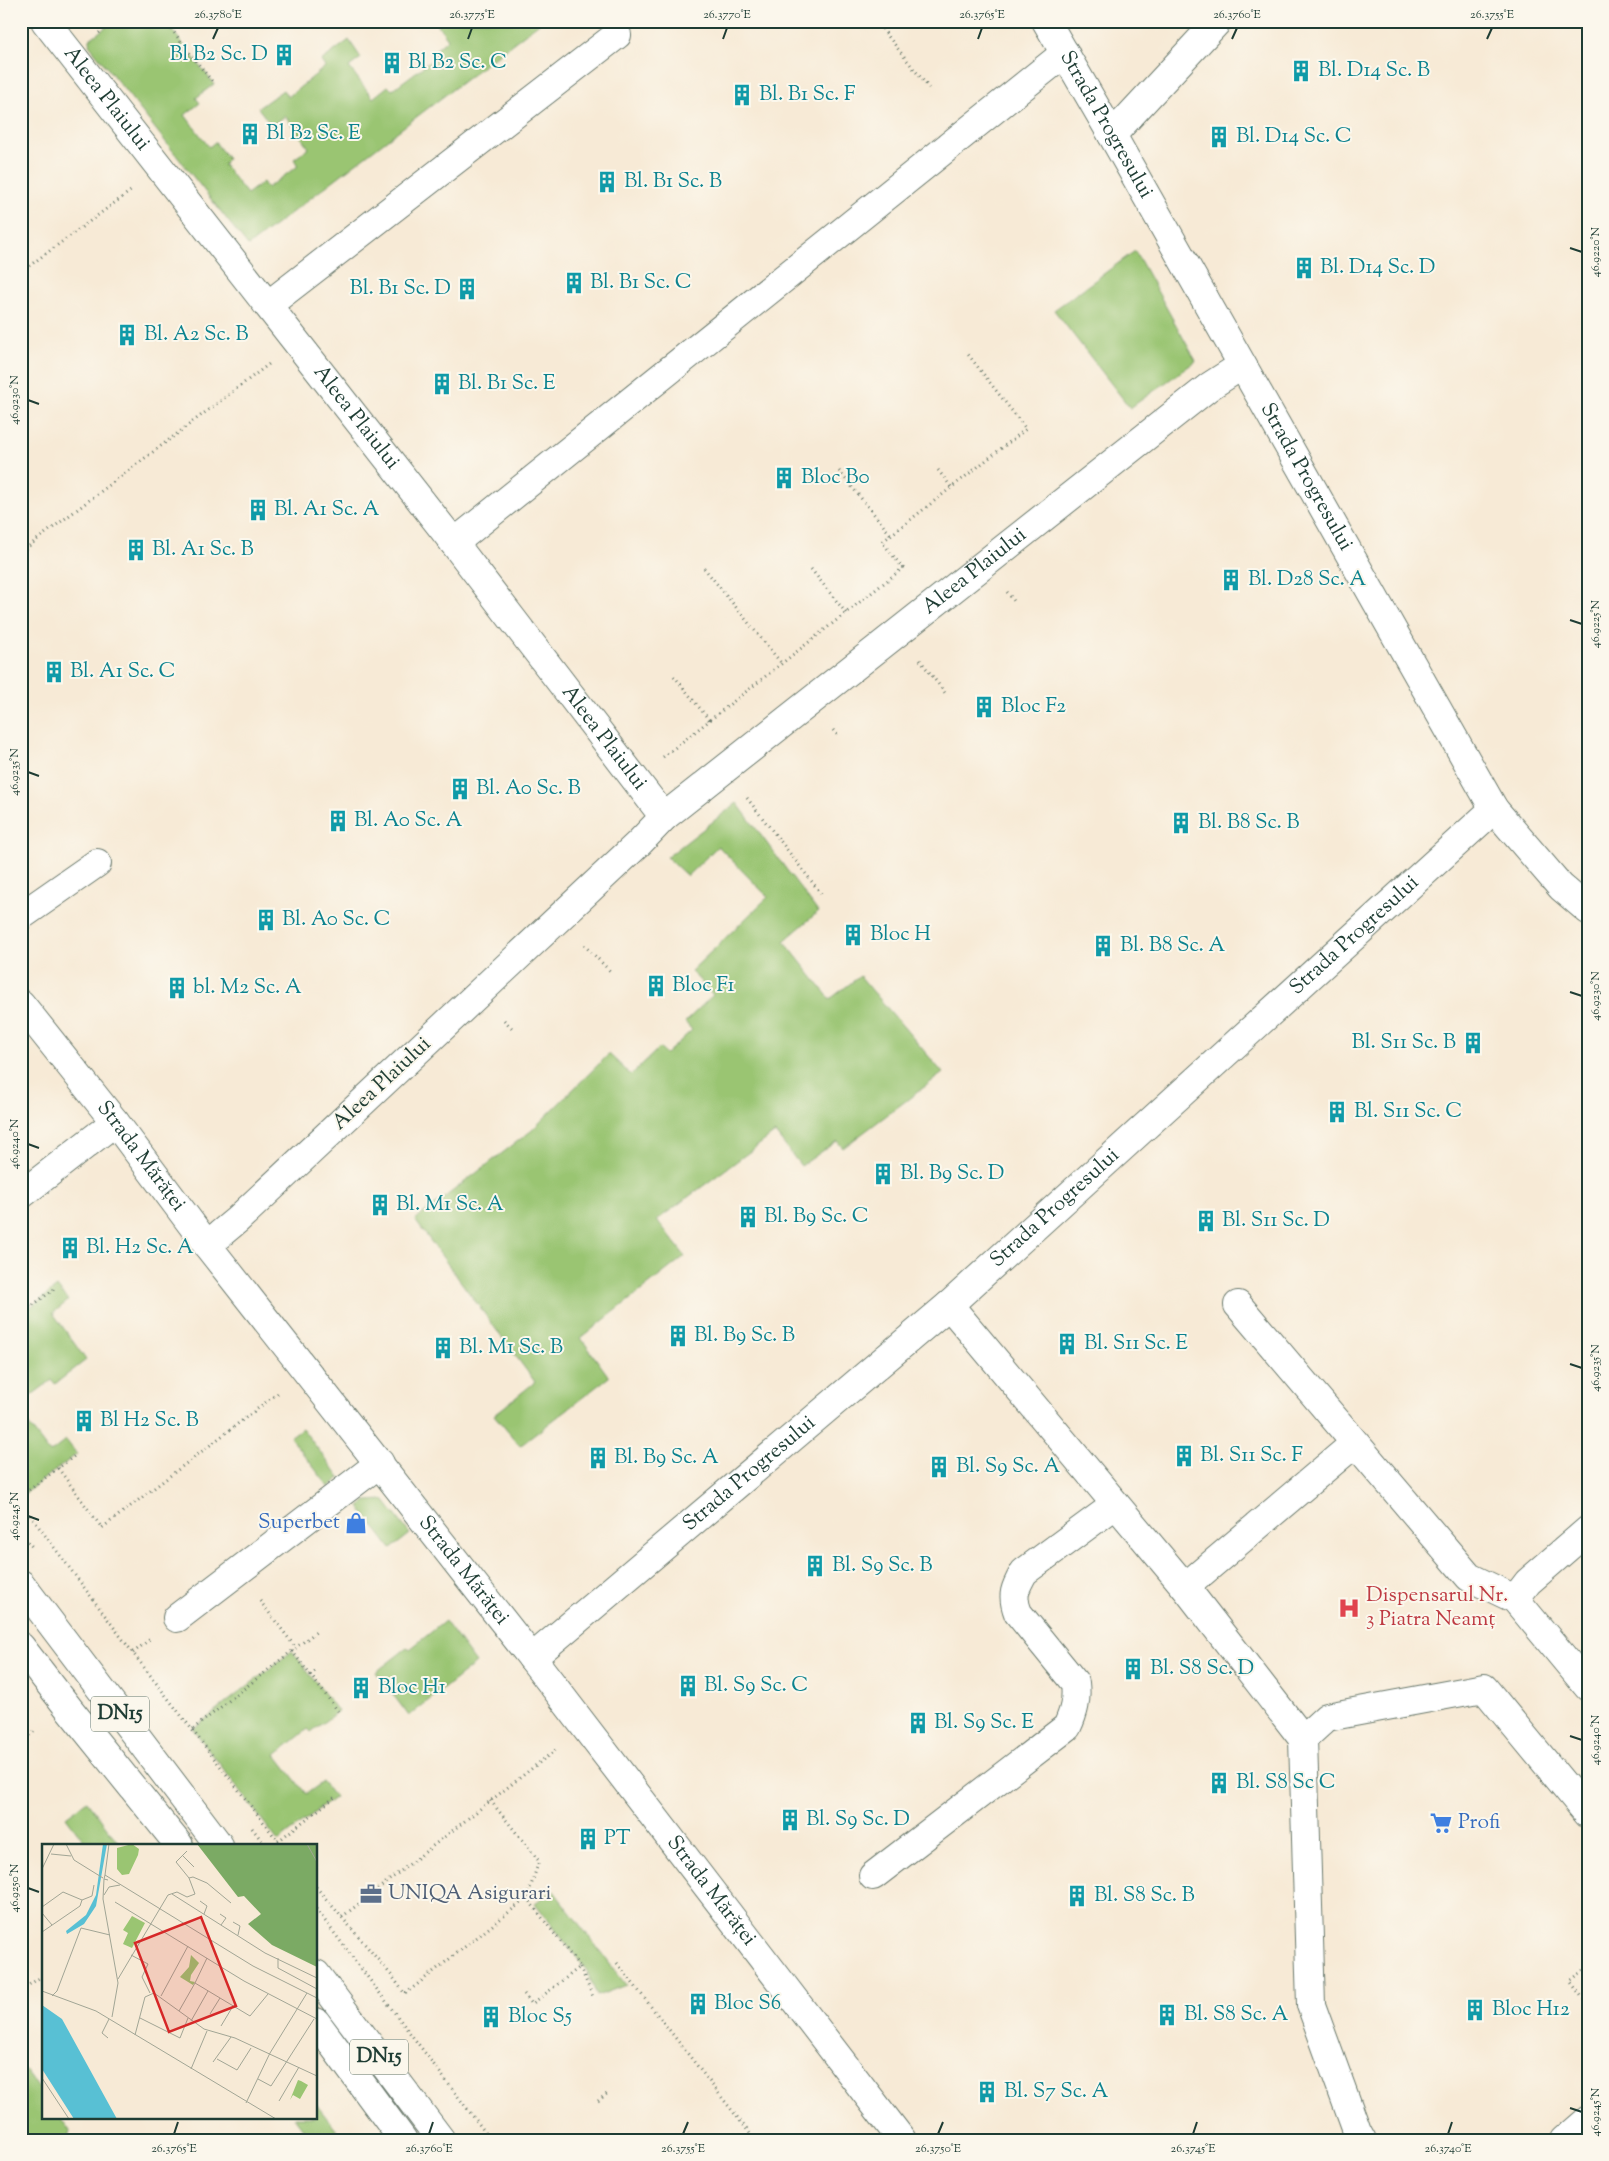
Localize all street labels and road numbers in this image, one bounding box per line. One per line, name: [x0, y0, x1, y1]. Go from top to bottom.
street label: Aleea Plaiului: [56, 40, 157, 158]
street label: Strada Progresului: [1052, 46, 1160, 204]
street label: Aleea Plaiului: [305, 359, 406, 476]
street label: Strada Progresului: [1252, 398, 1360, 557]
street label: Aleea Plaiului: [916, 521, 1033, 622]
street label: Aleea Plaiului: [553, 679, 654, 797]
street label: Strada Progresului: [1283, 869, 1426, 1003]
street label: Aleea Plaiului: [326, 1030, 438, 1138]
street label: Strada Mărăței: [89, 1095, 192, 1218]
street label: Strada Progresului: [984, 1141, 1127, 1275]
street label: Strada Progresului: [676, 1409, 823, 1539]
street label: Strada Mărăței: [411, 1510, 516, 1632]
road number: DN15: [91, 1696, 149, 1732]
street label: Strada Mărăței: [659, 1830, 763, 1953]
road number: DN15: [350, 2040, 408, 2074]

